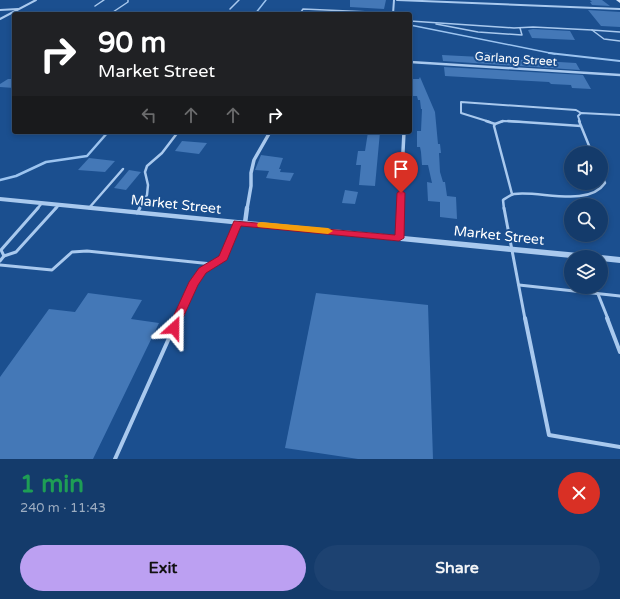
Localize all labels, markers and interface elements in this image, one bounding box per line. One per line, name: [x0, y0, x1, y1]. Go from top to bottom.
text: 90 m: [98, 26, 166, 60]
icon: right: [32, 28, 84, 80]
street label: Garlang Street: [474, 49, 558, 69]
text: Market Street: [98, 60, 215, 82]
icon: left: [138, 104, 160, 126]
icon: ahead: [180, 104, 202, 126]
icon: ahead: [222, 104, 244, 126]
icon: right: [264, 104, 286, 126]
map controls: [564, 146, 608, 294]
button: sound: [564, 146, 608, 190]
pin: [384, 152, 418, 193]
icon: arrive: [390, 158, 412, 180]
street label: Market Street: [130, 191, 223, 218]
button: search: [564, 198, 608, 242]
street label: Market Street: [453, 222, 546, 249]
button: layers: [564, 250, 608, 294]
position arrow: [153, 307, 195, 349]
text: 1 min: [20, 470, 84, 499]
button: close: [558, 472, 600, 514]
text: 240 m · 11:43: [20, 500, 106, 516]
button: Exit: [20, 545, 306, 591]
button: Share: [314, 545, 600, 591]

